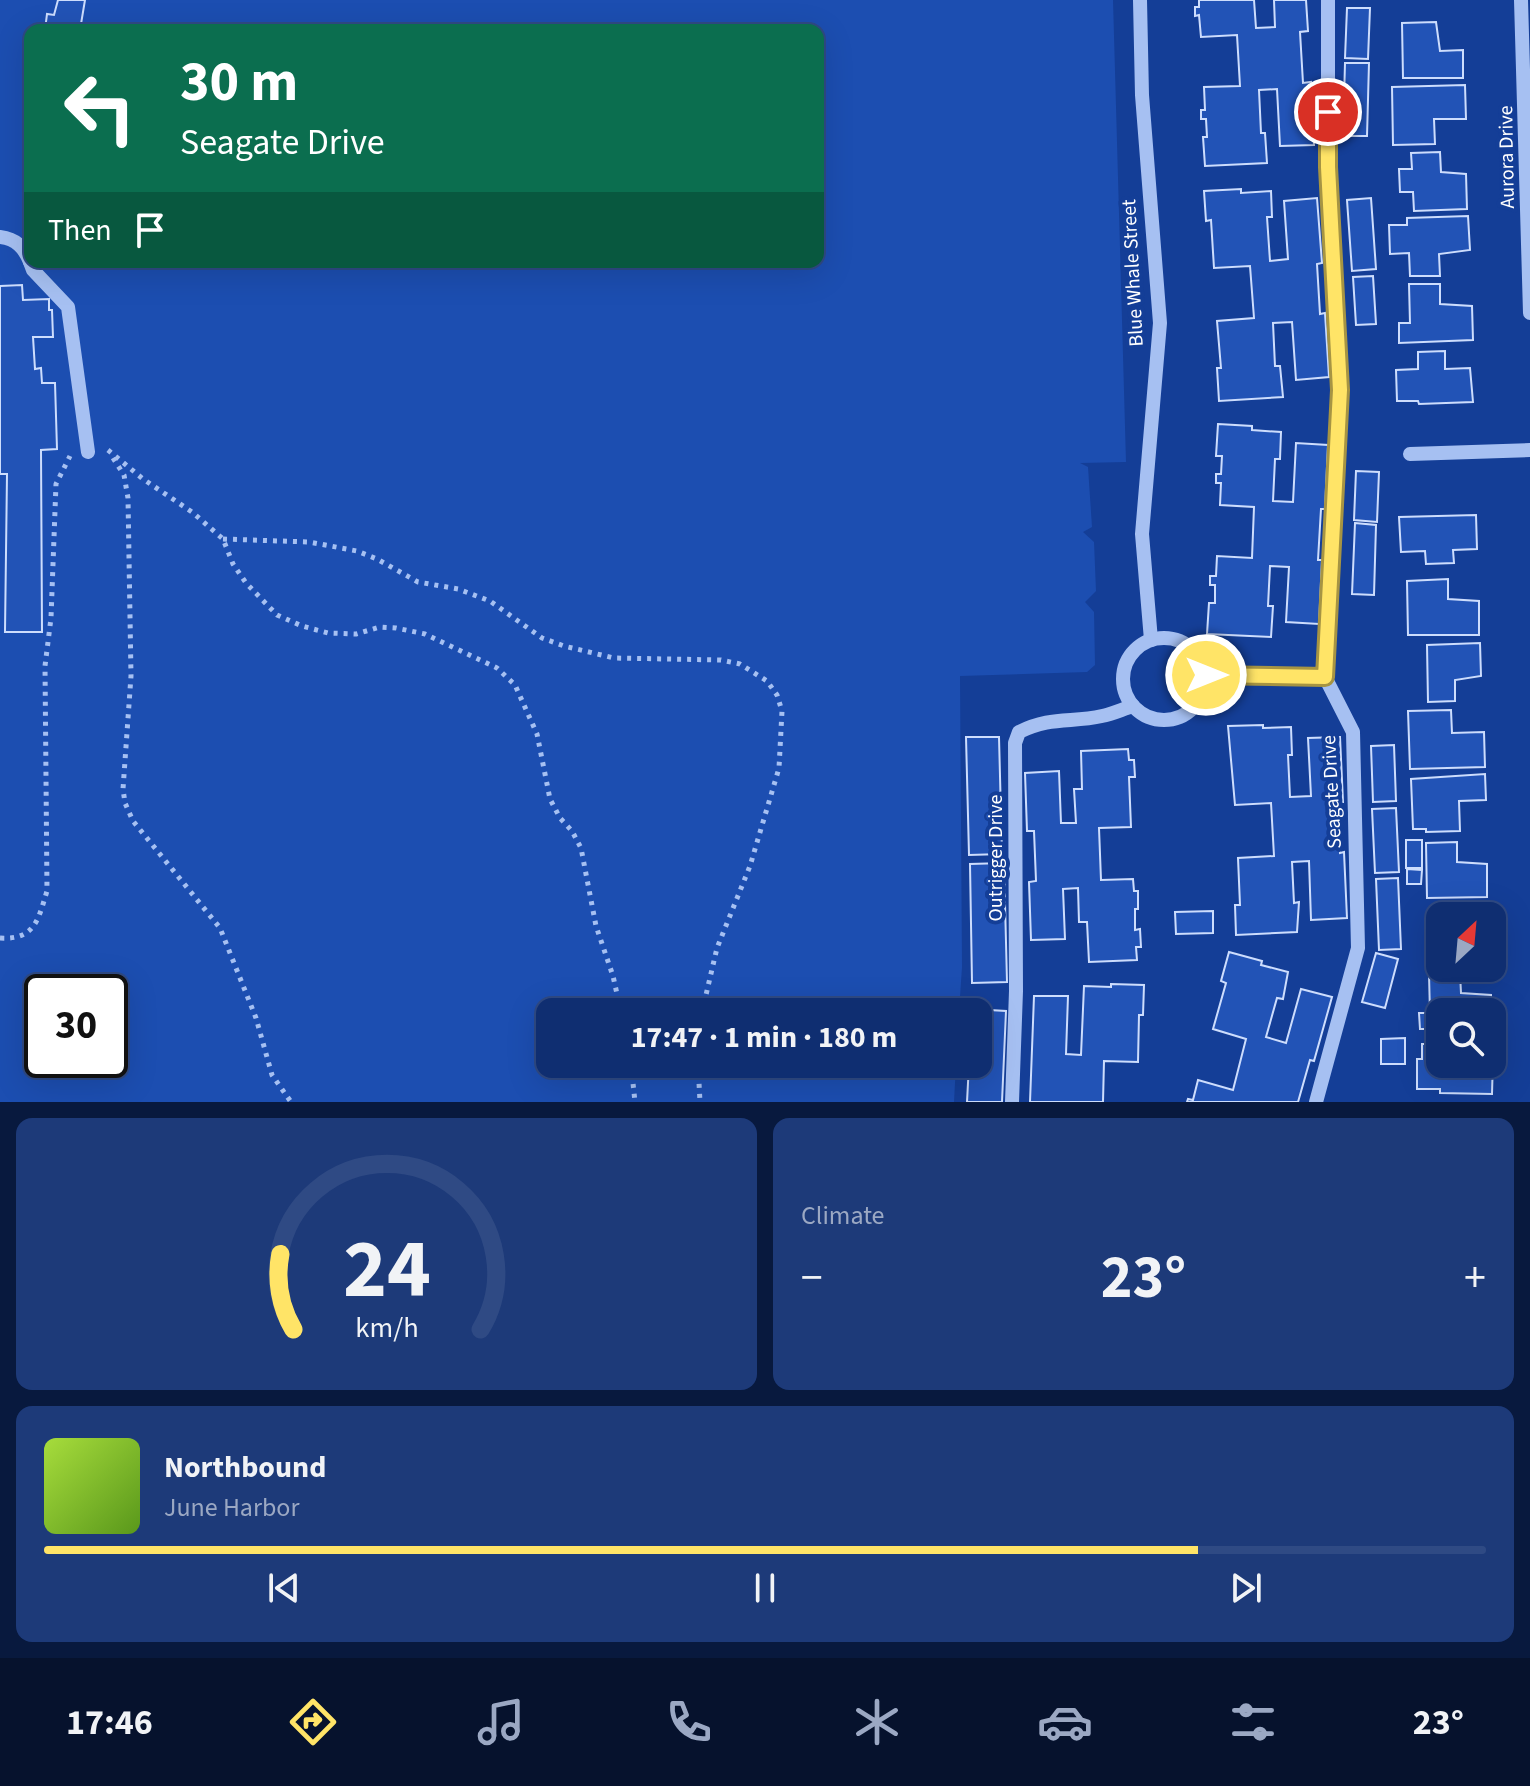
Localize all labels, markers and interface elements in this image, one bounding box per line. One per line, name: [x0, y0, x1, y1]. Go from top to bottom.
text: 30 m: [180, 43, 298, 122]
icon: left: [48, 56, 152, 160]
pin: [1294, 78, 1362, 146]
icon: arrive: [1306, 90, 1350, 134]
street label: Aurora Drive: [1492, 105, 1522, 209]
text: Seagate Drive: [180, 117, 385, 168]
street label: Blue Whale Street: [1115, 198, 1151, 347]
icon: arrive: [128, 208, 172, 252]
text: Then: [48, 209, 112, 252]
position arrow: [1164, 633, 1248, 717]
street label: Seagate Drive: [1315, 734, 1349, 850]
street label: Outrigger Drive: [982, 794, 1010, 921]
north arrow: [1426, 902, 1506, 982]
map controls: [1426, 902, 1506, 1078]
speed limit sign: 30: [24, 974, 128, 1078]
button: search: [1426, 998, 1506, 1078]
text: 17:47 · 1 min · 180 m: [631, 1016, 897, 1059]
text: Climate: [801, 1197, 885, 1234]
text: 24: [343, 1211, 430, 1329]
text: 23°: [1101, 1236, 1186, 1321]
text: −: [801, 1247, 823, 1310]
text: +: [1464, 1247, 1486, 1310]
text: km/h: [355, 1308, 418, 1348]
text: Northbound: [164, 1446, 326, 1489]
text: June Harbor: [164, 1489, 300, 1526]
icon: previous: [262, 1566, 306, 1610]
icon: pause: [743, 1566, 787, 1610]
icon: next: [1224, 1566, 1268, 1610]
icon: directions: [285, 1694, 341, 1750]
icon: music: [473, 1694, 529, 1750]
icon: phone: [661, 1694, 717, 1750]
icon: climate: [849, 1694, 905, 1750]
icon: car: [1037, 1694, 1093, 1750]
icon: filters: [1225, 1694, 1281, 1750]
text: 17:46: [66, 1697, 153, 1748]
text: 23°: [1413, 1697, 1464, 1748]

